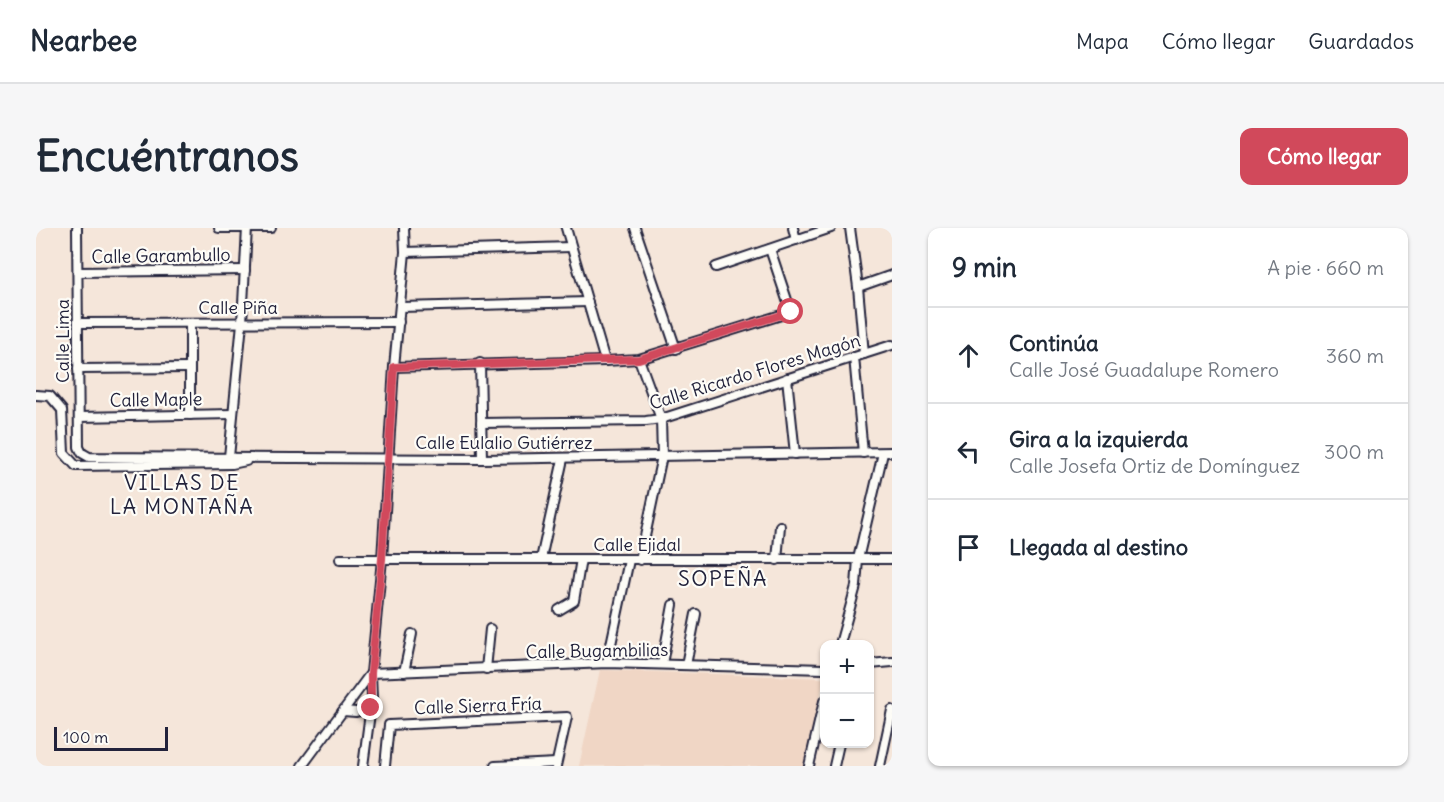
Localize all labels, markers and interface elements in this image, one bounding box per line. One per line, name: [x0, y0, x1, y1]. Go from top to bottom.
text: Nearbee: [30, 23, 137, 59]
text: Mapa: [1076, 28, 1129, 55]
text: Cómo llegar: [1162, 28, 1275, 55]
text: Guardados: [1308, 28, 1414, 55]
button: Cómo llegar: [1240, 128, 1408, 185]
text: Encuéntranos: [36, 130, 299, 182]
street label: Calle Garambullo: [91, 243, 231, 268]
text: 9 min: [952, 251, 1017, 284]
text: A pie · 660 m: [1267, 255, 1384, 280]
street label: Calle Piña: [198, 296, 278, 319]
route start: [777, 298, 803, 324]
street label: Calle Lima: [51, 299, 74, 383]
street label: Calle Ricardo Flores Magón: [647, 328, 863, 415]
text: Continúa: [1009, 329, 1098, 357]
icon: ahead: [952, 339, 985, 372]
text: 360 m: [1326, 343, 1384, 368]
text: Calle José Guadalupe Romero: [1009, 357, 1279, 382]
street label: Calle Maple: [109, 387, 203, 412]
text: Gira a la izquierda: [1009, 425, 1188, 453]
street label: Calle Eulalio Gutiérrez: [415, 431, 593, 454]
icon: left: [952, 435, 985, 468]
text: 300 m: [1324, 439, 1384, 464]
text: Calle Josefa Ortiz de Domínguez: [1009, 453, 1300, 478]
district label: VILLAS DE LA MONTAÑA: [110, 469, 254, 520]
icon: arrive: [952, 531, 985, 564]
street label: Calle Ejidal: [593, 533, 681, 556]
text: Llegada al destino: [1009, 533, 1188, 561]
district label: SOPEÑA: [678, 565, 768, 592]
street label: Calle Bugambilias: [525, 638, 669, 663]
map controls: [820, 640, 874, 748]
button: +: [820, 640, 874, 694]
street label: Calle Sierra Fría: [414, 692, 542, 719]
route end: [357, 694, 383, 720]
button: −: [820, 694, 874, 748]
scale bar: [54, 724, 168, 752]
text: 100 m: [63, 727, 108, 747]

